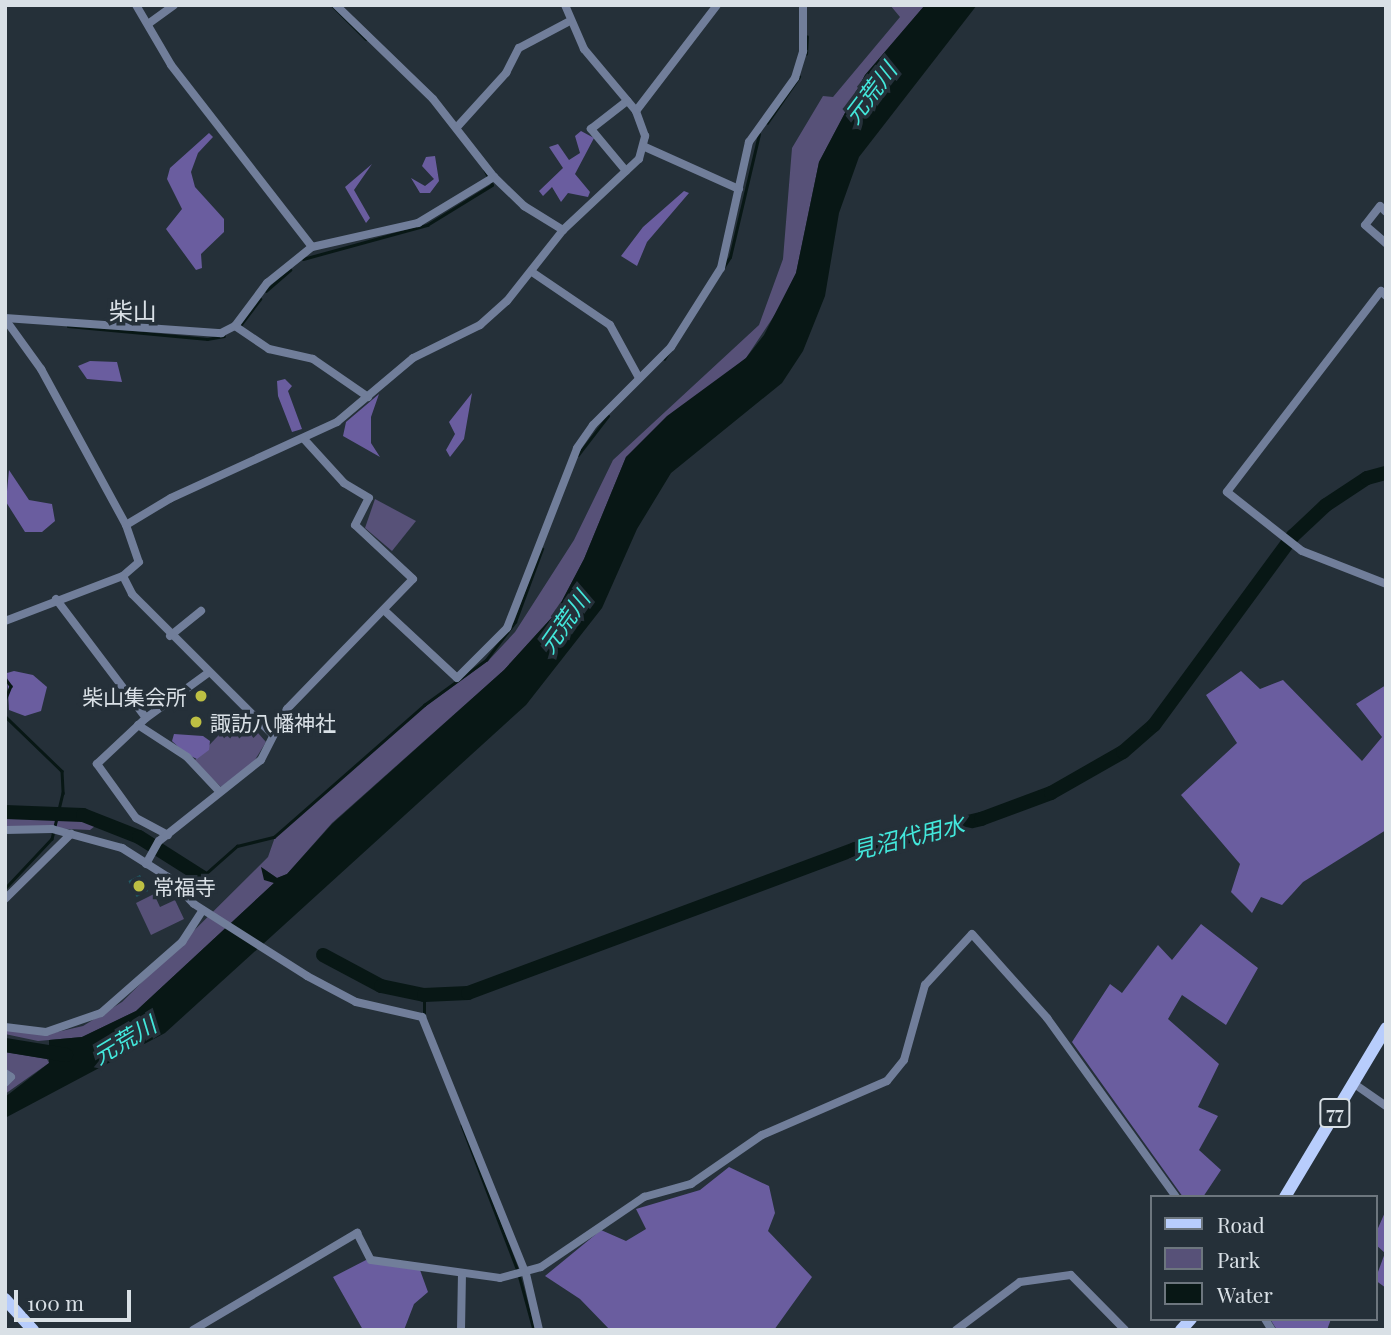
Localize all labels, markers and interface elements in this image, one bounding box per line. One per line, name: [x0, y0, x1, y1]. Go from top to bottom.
water label: 元荒川: [838, 57, 902, 129]
district label: 柴山: [109, 297, 157, 325]
water label: 元荒川: [533, 586, 595, 658]
place label: 柴山集会所: [82, 683, 187, 709]
marker: 柴山集会所: [193, 688, 209, 704]
place label: 諏訪八幡神社: [210, 709, 336, 735]
marker: 諏訪八幡神社: [188, 714, 204, 730]
water label: 見沼代用水: [849, 810, 967, 864]
place label: 常福寺: [153, 873, 216, 899]
marker: 常福寺: [131, 878, 147, 894]
water label: 元荒川: [87, 1010, 161, 1070]
road number: 77: [1319, 1098, 1351, 1128]
legend: [1150, 1195, 1377, 1321]
text: Road: [1217, 1210, 1265, 1238]
text: Park: [1217, 1245, 1260, 1273]
scale bar: [18, 1276, 135, 1320]
text: Water: [1217, 1280, 1273, 1308]
text: 100 m: [27, 1288, 84, 1316]

